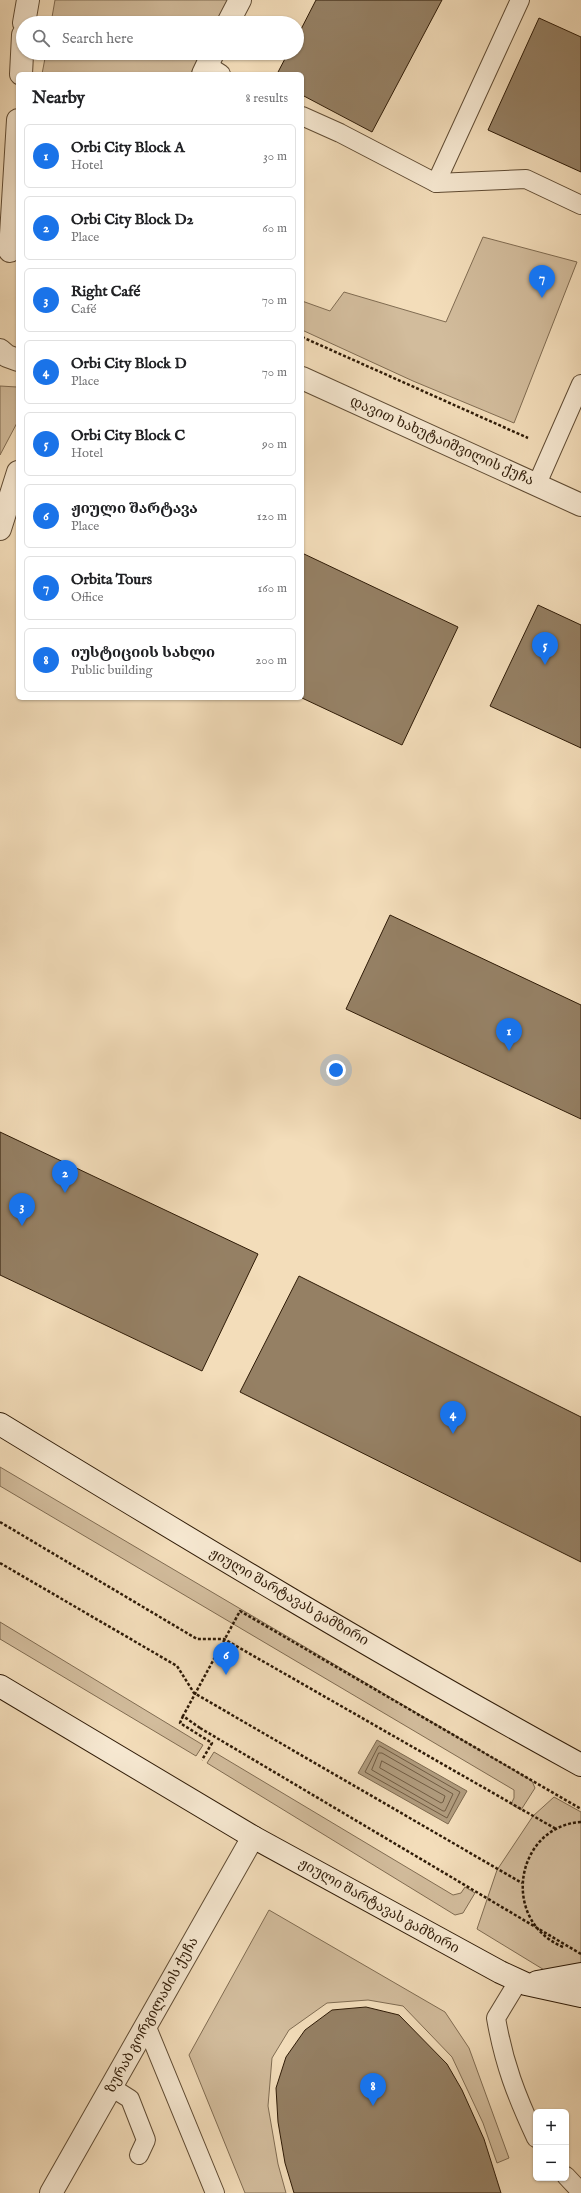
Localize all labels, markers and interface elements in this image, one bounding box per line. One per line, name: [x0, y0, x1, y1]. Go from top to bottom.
search box: [16, 16, 304, 60]
icon: search: [30, 27, 52, 49]
text: Search here: [62, 29, 133, 48]
text: Nearby: [32, 88, 85, 109]
text: 8 results: [245, 90, 288, 107]
text: Orbi City Block A: [71, 138, 185, 157]
text: 1: [44, 148, 48, 165]
text: 30 m: [263, 148, 287, 165]
text: Hotel: [71, 157, 103, 174]
text: Orbi City Block D2: [71, 210, 193, 229]
text: 2: [43, 220, 49, 237]
text: 60 m: [262, 220, 287, 237]
text: Place: [71, 229, 99, 246]
pin: 7: [529, 265, 555, 298]
text: Right Café: [71, 282, 140, 301]
text: 3: [44, 292, 48, 309]
text: 70 m: [262, 292, 287, 309]
text: Café: [71, 301, 97, 318]
text: Orbi City Block D: [71, 354, 186, 373]
text: 4: [43, 364, 49, 381]
text: 70 m: [262, 364, 287, 381]
text: Place: [71, 373, 99, 390]
street label: დავით ხახუტაიშვილის ქუჩა: [347, 392, 537, 490]
text: Orbi City Block C: [71, 426, 185, 445]
text: 5: [44, 436, 48, 453]
text: 90 m: [262, 436, 287, 453]
text: Hotel: [71, 445, 103, 462]
text: ჟიული შარტავა: [71, 499, 198, 518]
text: 6: [43, 508, 49, 525]
text: 120 m: [257, 508, 287, 525]
text: Place: [71, 518, 99, 535]
text: Orbita Tours: [71, 570, 152, 589]
text: 7: [43, 580, 49, 597]
text: 160 m: [257, 580, 287, 597]
text: Office: [71, 589, 103, 606]
pin: 5: [532, 632, 558, 665]
text: იუსტიციის სახლი: [71, 643, 215, 662]
text: 8: [43, 652, 49, 669]
text: 200 m: [255, 652, 287, 669]
text: Public building: [71, 662, 153, 679]
pin: 1: [496, 1018, 522, 1051]
your location: [326, 1060, 346, 1080]
pin: 2: [52, 1160, 78, 1193]
pin: 3: [9, 1193, 35, 1226]
pin: 4: [440, 1401, 466, 1434]
street label: ჟიული შარტავას გამზირი: [206, 1544, 372, 1650]
pin: 6: [213, 1642, 239, 1675]
street label: ჟიული შარტავას გამზირი: [295, 1854, 463, 1958]
street label: ზურაბ გორგილაძის ქუჩა: [102, 1934, 202, 2096]
pin: 8: [360, 2073, 386, 2106]
map controls: [533, 2109, 569, 2181]
button: +: [533, 2109, 569, 2145]
button: −: [533, 2145, 569, 2181]

